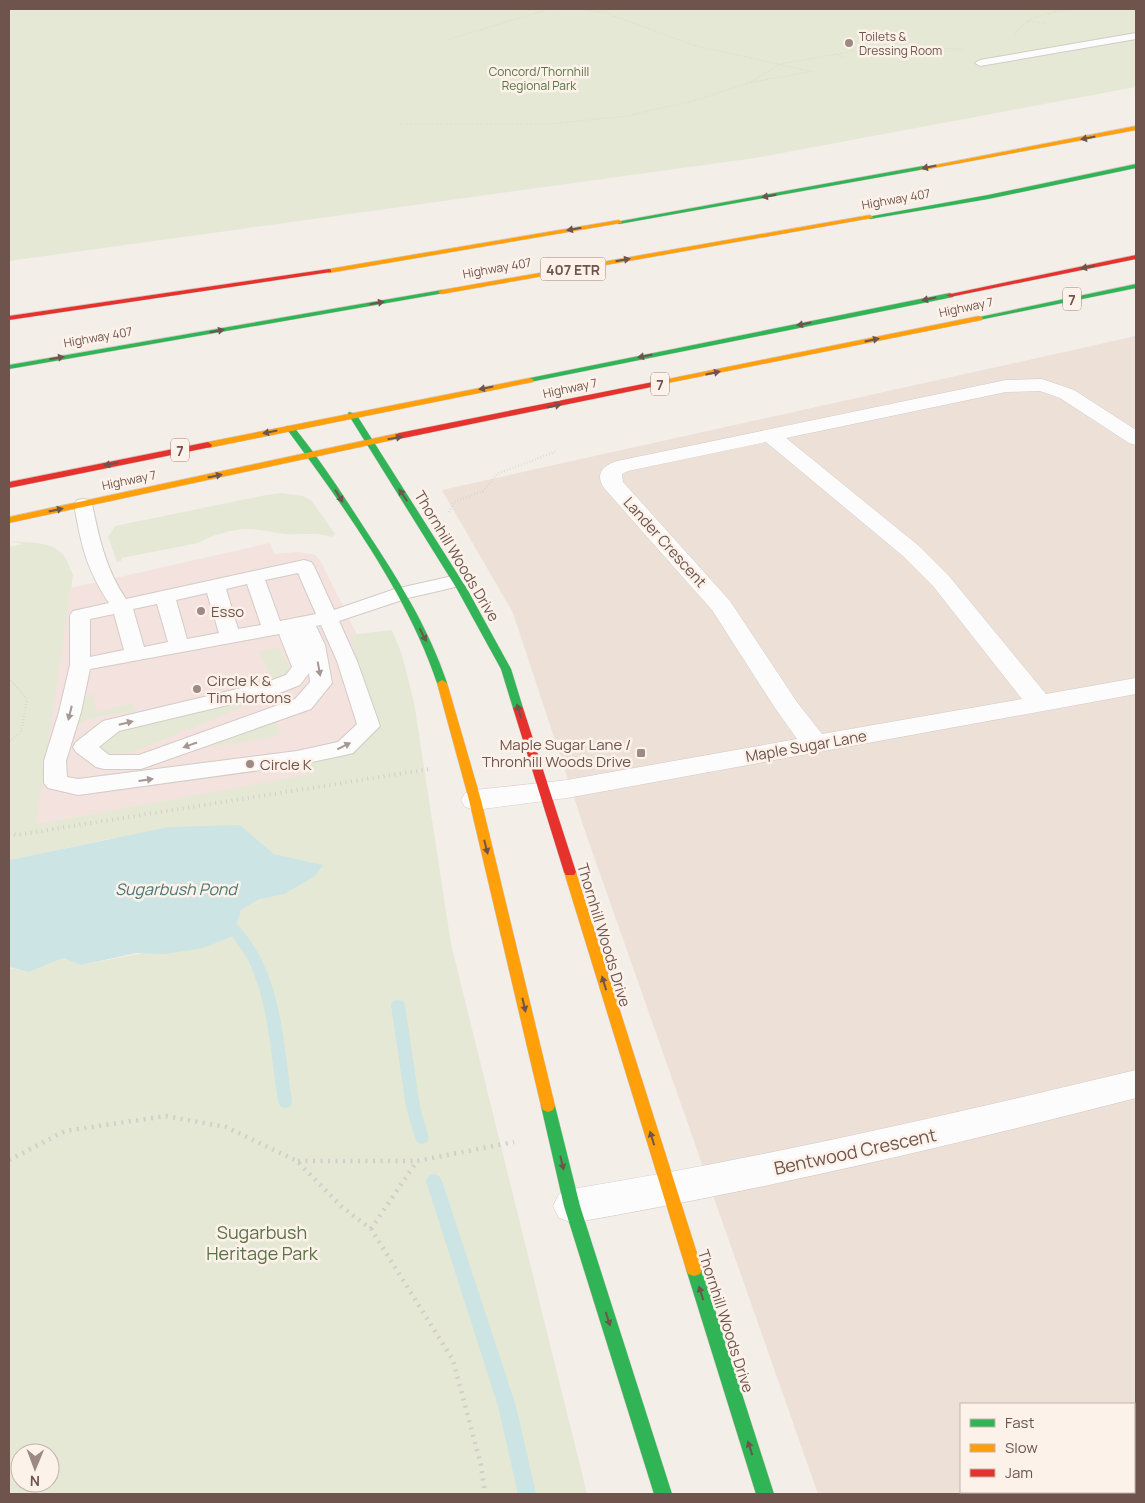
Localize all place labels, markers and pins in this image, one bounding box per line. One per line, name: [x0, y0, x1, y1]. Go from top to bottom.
place label: Toilets & Dressing Room: [859, 28, 942, 59]
marker: Toilets & Dressing Room: [843, 37, 855, 49]
place label: Esso: [211, 601, 244, 622]
marker: Esso: [195, 605, 207, 617]
place label: Circle K & Tim Hortons: [207, 670, 291, 708]
marker: Circle K & Tim Hortons: [191, 683, 203, 695]
place label: Maple Sugar Lane / Thronhill Woods Drive: [482, 734, 631, 772]
marker: Maple Sugar Lane / Thronhill Woods Drive: [635, 747, 647, 759]
place label: Circle K: [260, 754, 312, 775]
marker: Circle K: [244, 758, 256, 770]

